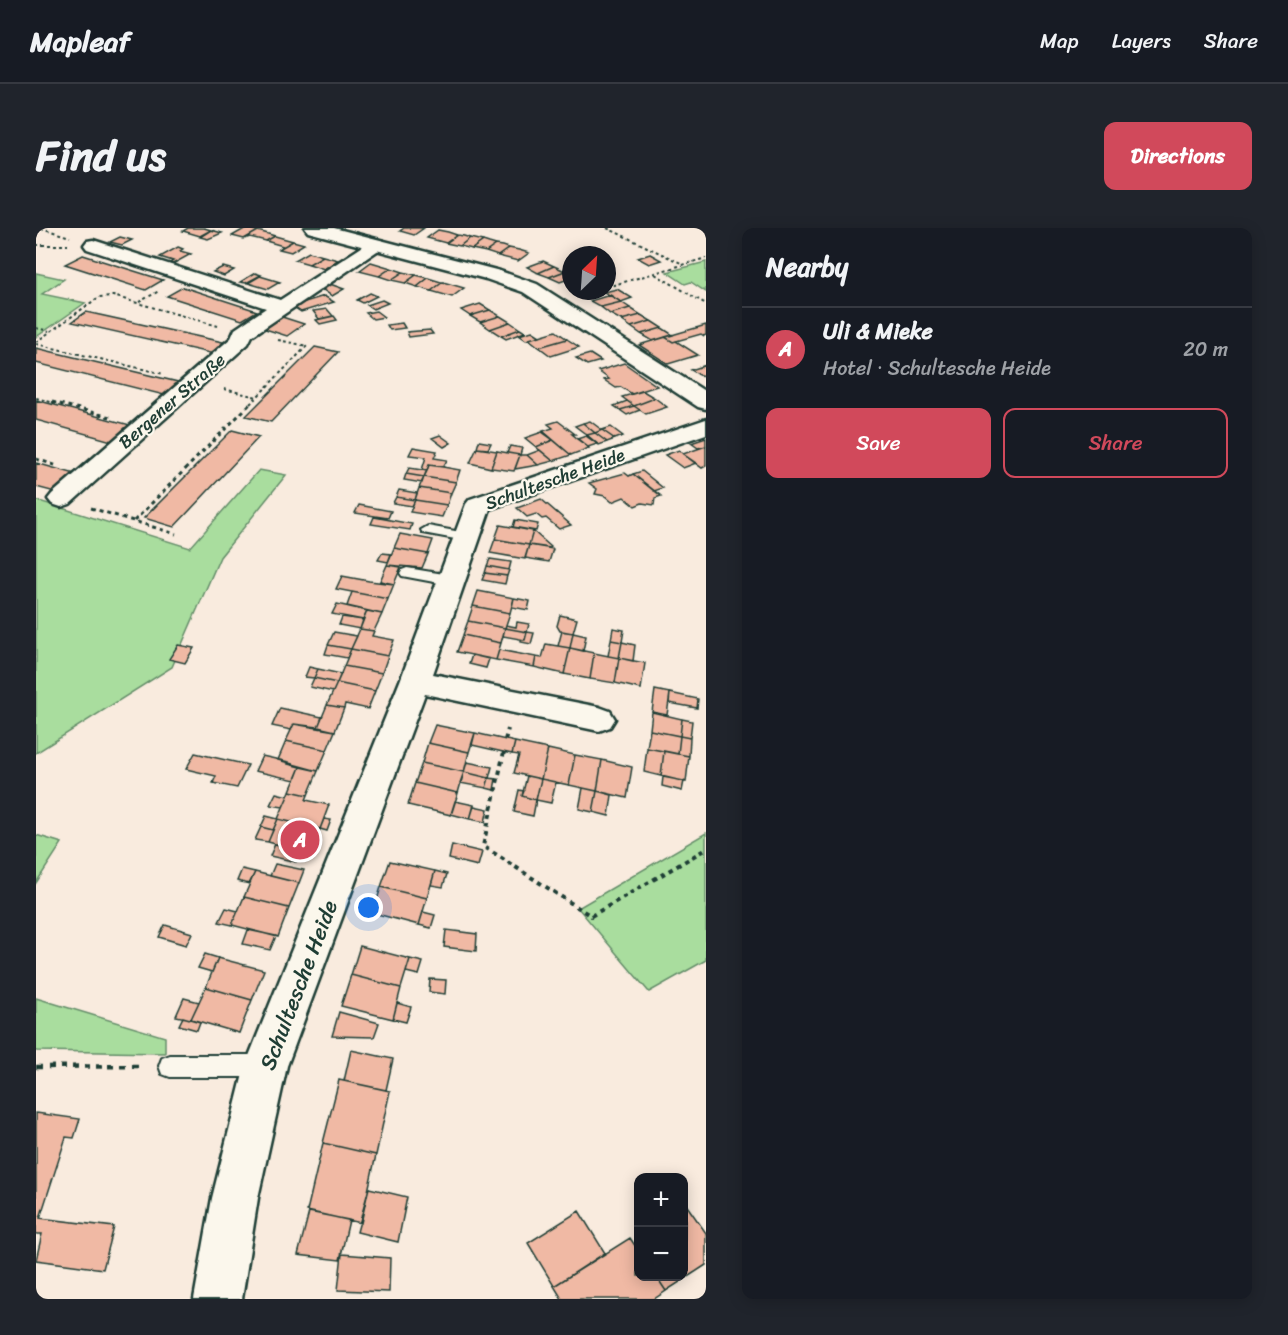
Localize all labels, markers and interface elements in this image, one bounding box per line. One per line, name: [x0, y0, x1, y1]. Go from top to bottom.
text: Mapleaf: [30, 17, 130, 66]
text: Map: [1040, 22, 1079, 60]
text: Layers: [1112, 22, 1171, 60]
text: Share: [1204, 22, 1258, 60]
text: Find us: [36, 119, 166, 193]
button: Directions: [1104, 122, 1252, 190]
text: Nearby: [766, 244, 848, 290]
north arrow: [562, 246, 616, 300]
text: Uli & Mieke: [823, 312, 933, 351]
text: A: [779, 332, 792, 367]
text: 20 m: [1183, 332, 1228, 367]
street label: Bergener Straße: [111, 345, 233, 457]
text: Hotel · Schultesche Heide: [823, 351, 1051, 386]
button: Save: [766, 408, 991, 478]
button: Share: [1003, 408, 1228, 478]
street label: Schultesche Heide: [481, 439, 630, 519]
pin: A: [280, 818, 320, 862]
your location: [354, 893, 383, 922]
street label: Schultesche Heide: [248, 894, 349, 1076]
map controls: [634, 1173, 688, 1281]
button: +: [634, 1173, 688, 1227]
button: −: [634, 1227, 688, 1281]

